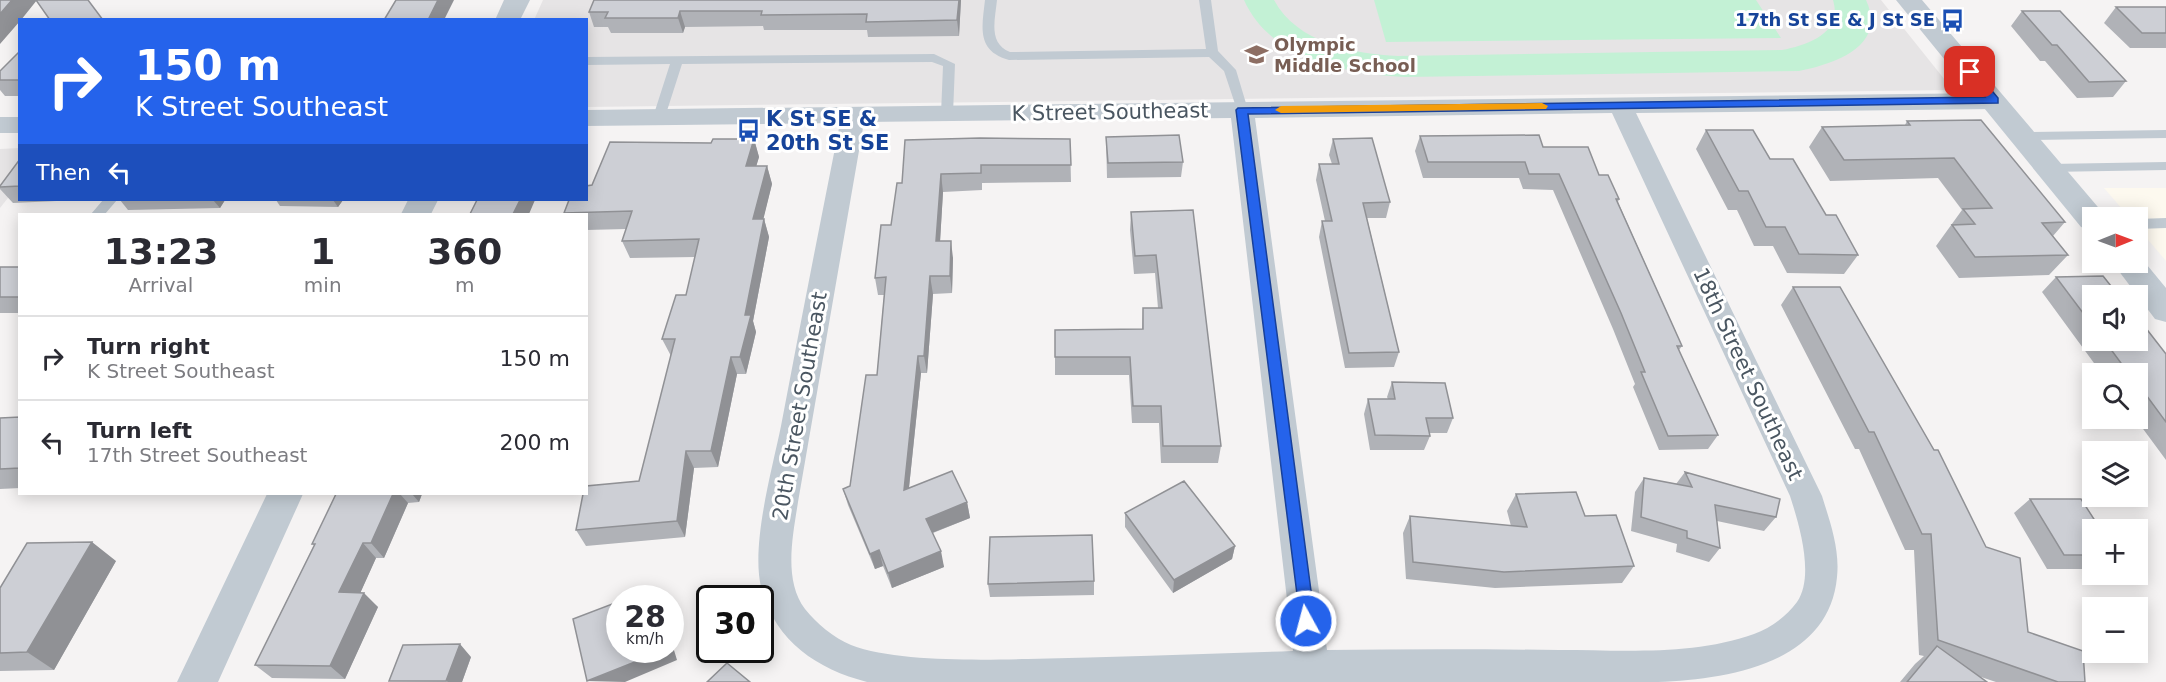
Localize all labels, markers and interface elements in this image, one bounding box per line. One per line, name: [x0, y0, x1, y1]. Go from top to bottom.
bus stop icon: 17th St SE & J St SE: [1940, 7, 1966, 33]
place label: 17th St SE & J St SE: [1735, 9, 1935, 30]
place label: Olympic Middle School: [1274, 34, 1416, 76]
text: 150 m: [135, 41, 281, 90]
icon: right: [36, 42, 114, 120]
school or university icon: Olympic Middle School: [1243, 42, 1269, 68]
pin: [1944, 46, 1995, 97]
icon: arrive: [1953, 55, 1986, 88]
text: K Street Southeast: [135, 91, 388, 122]
street label: K Street Southeast: [1011, 98, 1209, 126]
place label: K St SE & 20th St SE: [766, 107, 889, 155]
bus stop icon: K St SE & 20th St SE: [735, 118, 761, 144]
icon: left: [103, 156, 136, 189]
text: Then: [36, 160, 91, 185]
north arrow: [2082, 207, 2148, 273]
map controls: [2082, 207, 2148, 663]
text: 13:23: [104, 231, 218, 272]
text: 1: [310, 231, 335, 272]
text: 360: [427, 231, 502, 272]
street label: 18th Street Southeast: [1688, 264, 1808, 484]
text: Arrival: [128, 273, 193, 297]
text: min: [304, 273, 342, 297]
text: m: [455, 273, 475, 297]
button: sound: [2082, 285, 2148, 351]
street label: 20th Street Southeast: [768, 290, 832, 522]
text: Turn right: [87, 334, 210, 359]
icon: right: [36, 342, 69, 375]
text: 150 m: [500, 346, 570, 371]
text: K Street Southeast: [87, 359, 275, 383]
button: search: [2082, 363, 2148, 429]
text: Turn left: [87, 418, 192, 443]
icon: left: [36, 426, 69, 459]
text: 200 m: [500, 430, 570, 455]
button: layers: [2082, 441, 2148, 507]
text: 17th Street Southeast: [87, 443, 307, 467]
button: +: [2082, 519, 2148, 585]
speed limit sign: 30: [696, 585, 774, 663]
position arrow: [1274, 589, 1338, 653]
button: −: [2082, 597, 2148, 663]
text: 28: [624, 599, 666, 634]
text: km/h: [626, 630, 664, 648]

